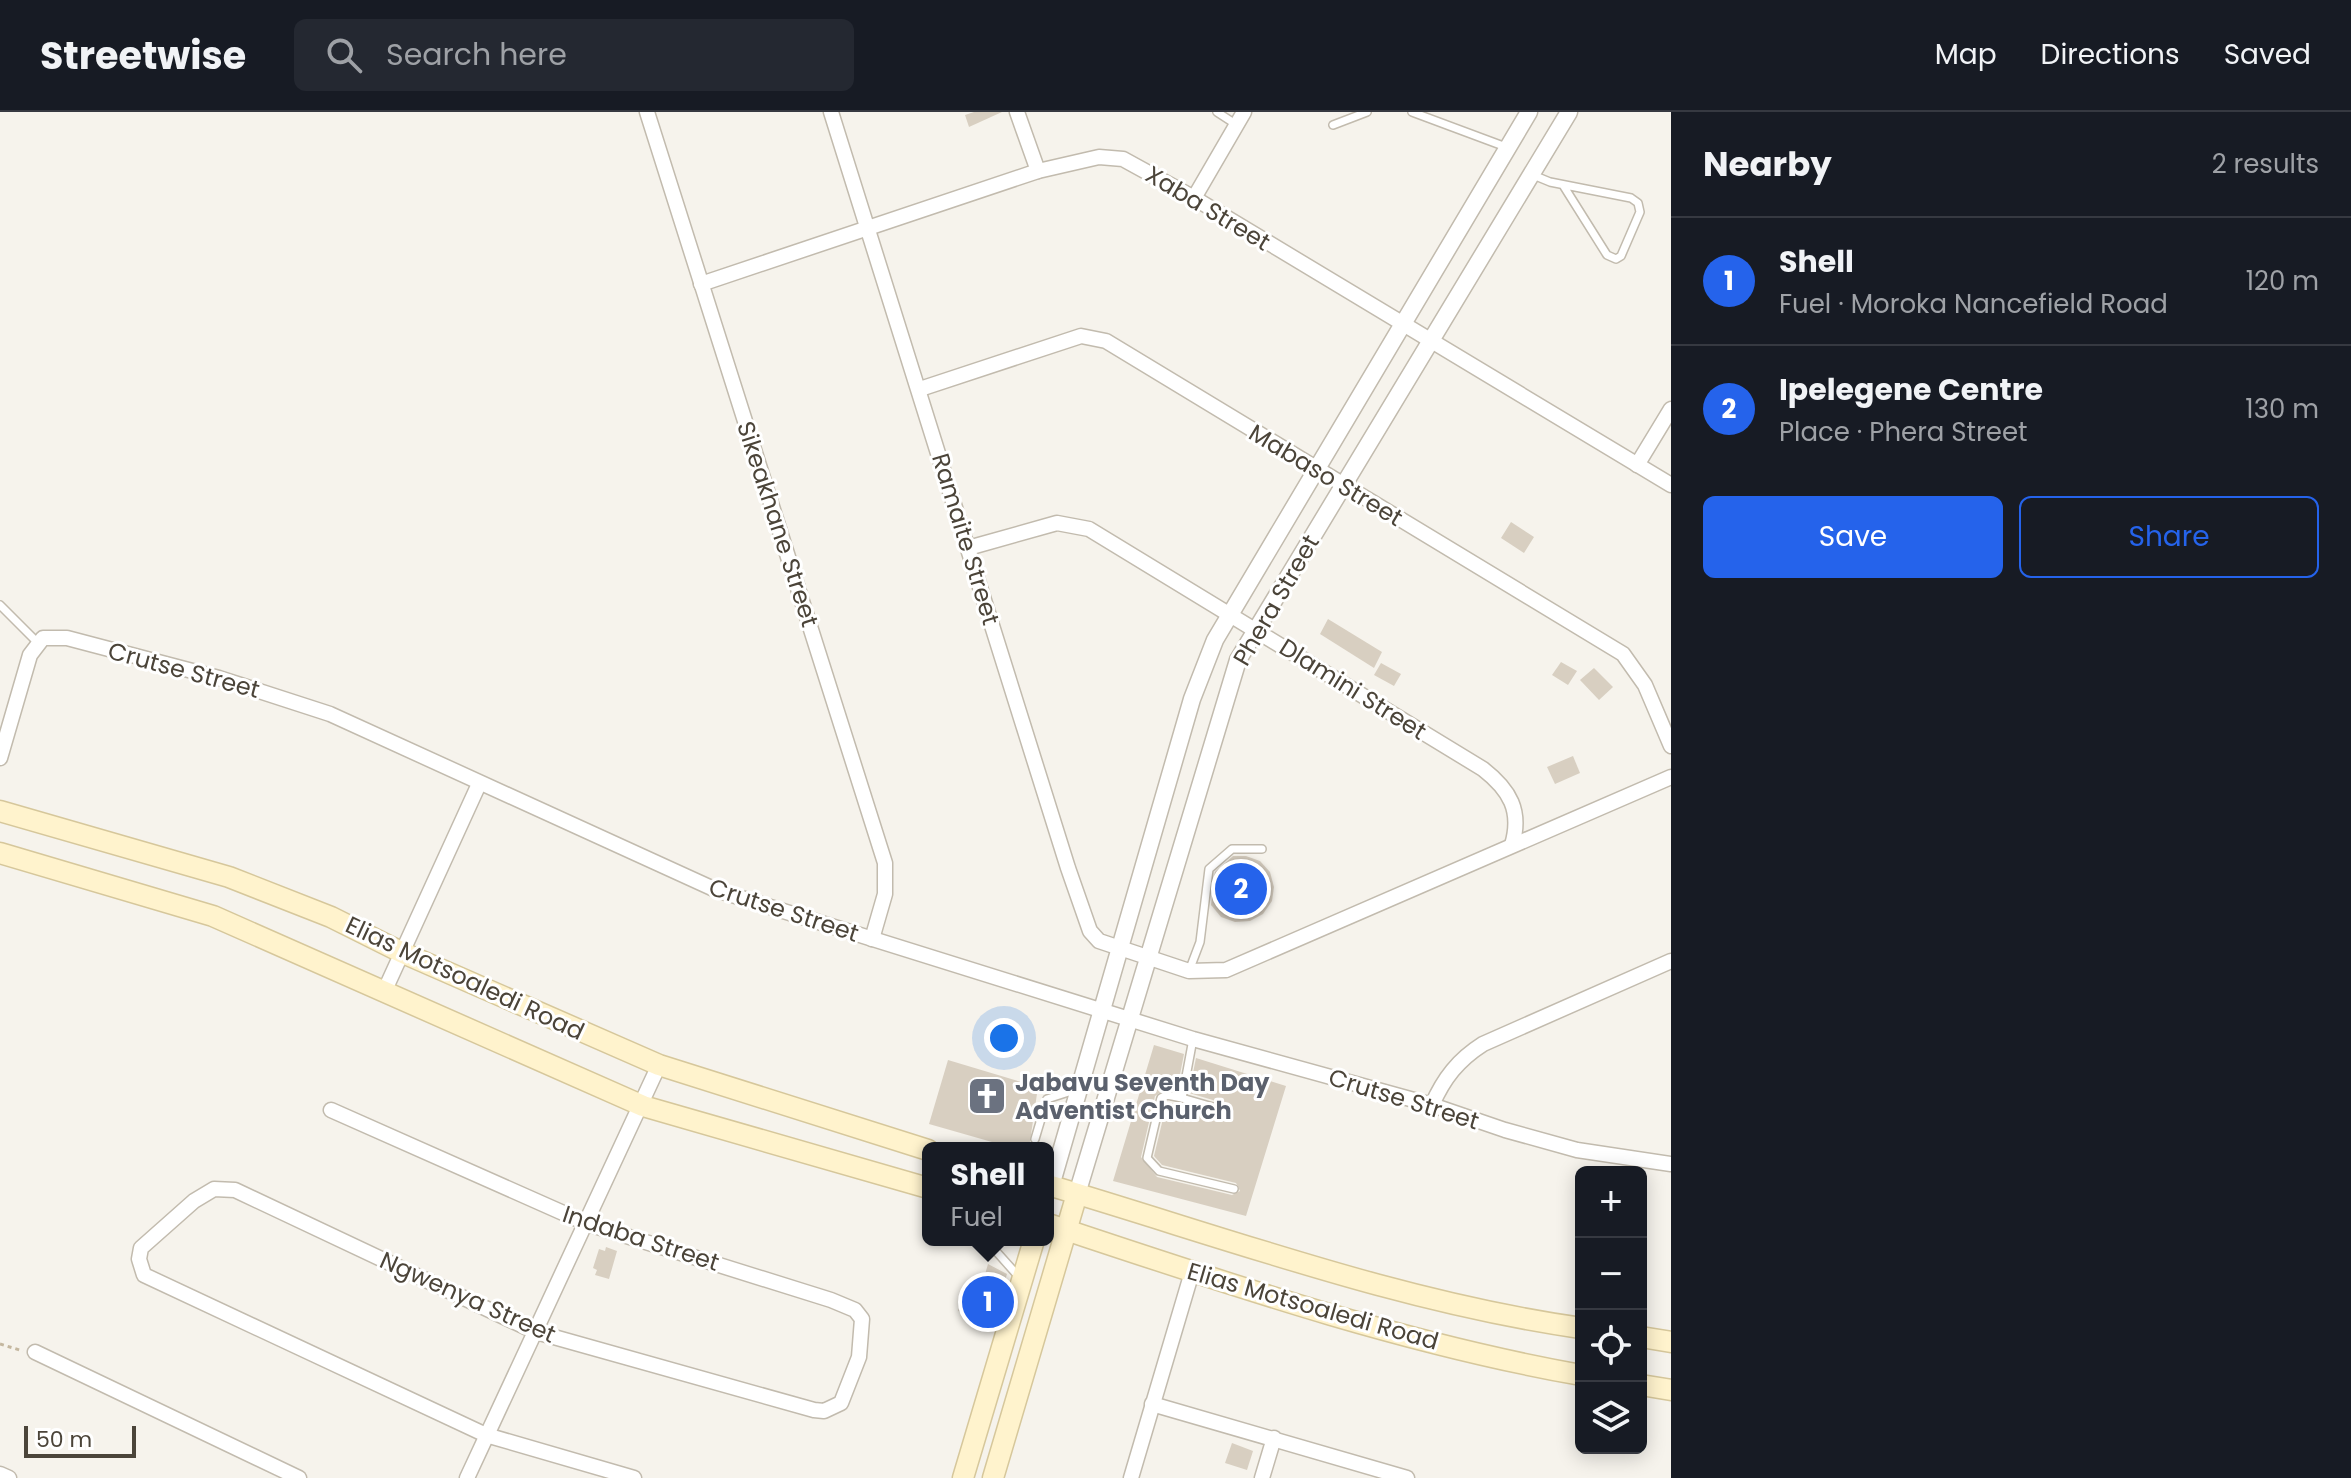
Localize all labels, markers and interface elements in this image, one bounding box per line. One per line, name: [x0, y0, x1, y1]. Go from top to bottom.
search box: [294, 19, 854, 91]
text: Streetwise: [40, 29, 246, 82]
icon: search: [322, 33, 366, 77]
text: Search here: [386, 33, 567, 76]
text: Map: [1935, 35, 1997, 74]
text: Directions: [2041, 35, 2180, 74]
text: Saved: [2224, 35, 2311, 74]
text: Nearby: [1703, 140, 1832, 188]
text: 2 results: [2212, 146, 2319, 182]
street label: Xaba Street: [1139, 158, 1277, 258]
text: Shell: [1779, 240, 1854, 283]
text: 1: [1724, 263, 1734, 299]
text: 120 m: [2246, 263, 2319, 299]
text: Fuel · Moroka Nancefield Road: [1779, 286, 2168, 322]
text: Ipelegene Centre: [1779, 368, 2043, 411]
text: 2: [1722, 391, 1736, 427]
text: 130 m: [2245, 391, 2319, 427]
text: Place · Phera Street: [1779, 414, 2027, 450]
street label: Mabaso Street: [1243, 416, 1409, 534]
street label: Sikeakhane Street: [729, 417, 827, 631]
street label: Ramaite Street: [924, 449, 1008, 629]
button: Save: [1703, 496, 2003, 578]
button: Share: [2019, 496, 2319, 578]
street label: Phera Street: [1225, 529, 1327, 671]
street label: Dlamini Street: [1273, 631, 1433, 747]
street label: Crutse Street: [105, 634, 263, 706]
pin: 2: [1215, 859, 1267, 919]
street label: Crutse Street: [705, 870, 863, 950]
street label: Elias Motsoaledi Road: [340, 908, 590, 1048]
your location: [984, 1018, 1024, 1058]
street label: Crutse Street: [1325, 1060, 1483, 1138]
place label: Jabavu Seventh Day Adventist Church: [1015, 1066, 1270, 1127]
church icon: Jabavu Seventh Day Adventist Church: [966, 1075, 1008, 1117]
popup: [922, 1142, 1054, 1246]
text: Shell: [951, 1153, 1025, 1196]
map controls: [1575, 1166, 1647, 1454]
button: +: [1575, 1166, 1647, 1238]
street label: Indaba Street: [558, 1197, 724, 1279]
text: Fuel: [951, 1199, 1003, 1235]
button: −: [1575, 1238, 1647, 1310]
street label: Ngwenya Street: [375, 1243, 561, 1351]
street label: Elias Motsoaledi Road: [1184, 1254, 1442, 1358]
pin: 1: [962, 1272, 1014, 1332]
button: locate: [1575, 1310, 1647, 1382]
button: layers: [1575, 1382, 1647, 1454]
scale bar: [24, 1422, 136, 1458]
text: 50 m: [36, 1424, 92, 1455]

